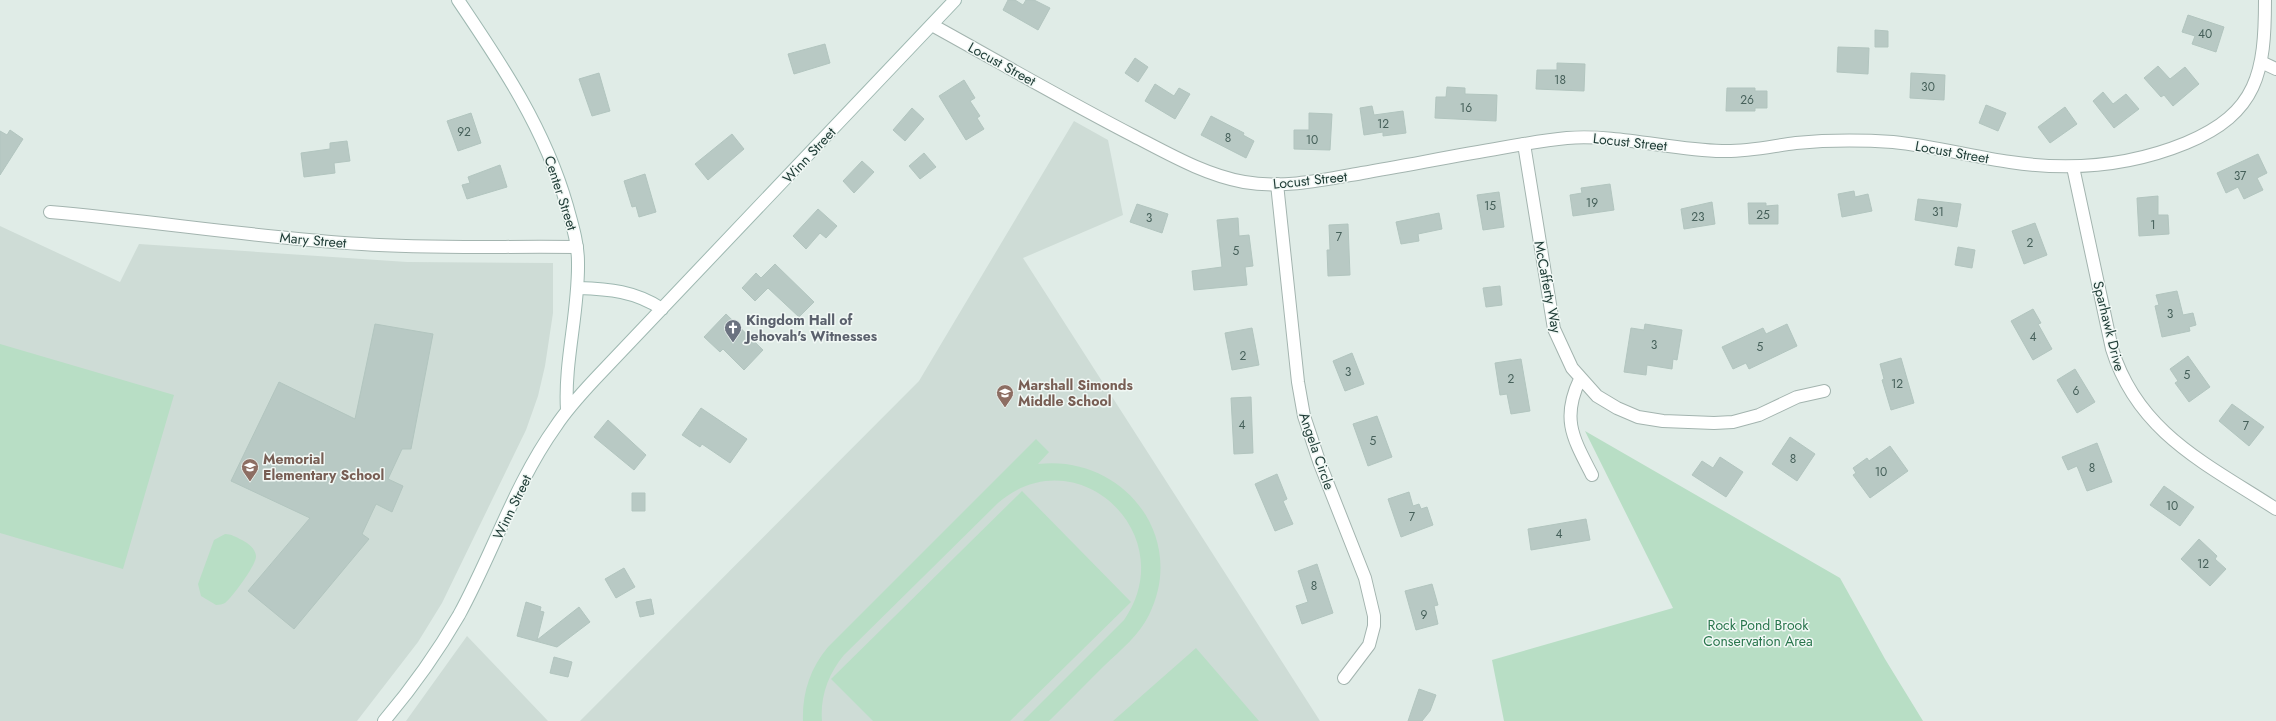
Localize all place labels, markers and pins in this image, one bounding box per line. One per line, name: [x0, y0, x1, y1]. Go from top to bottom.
place label: Kingdom Hall of Jehovah's Witnesses: [743, 310, 878, 346]
church icon: Kingdom Hall of Jehovah's Witnesses: [723, 318, 743, 343]
place label: Marshall Simonds Middle School: [1018, 375, 1133, 411]
school or university icon: Marshall Simonds Middle School: [995, 383, 1015, 408]
place label: Memorial Elementary School: [263, 449, 384, 485]
school or university icon: Memorial Elementary School: [240, 457, 260, 482]

